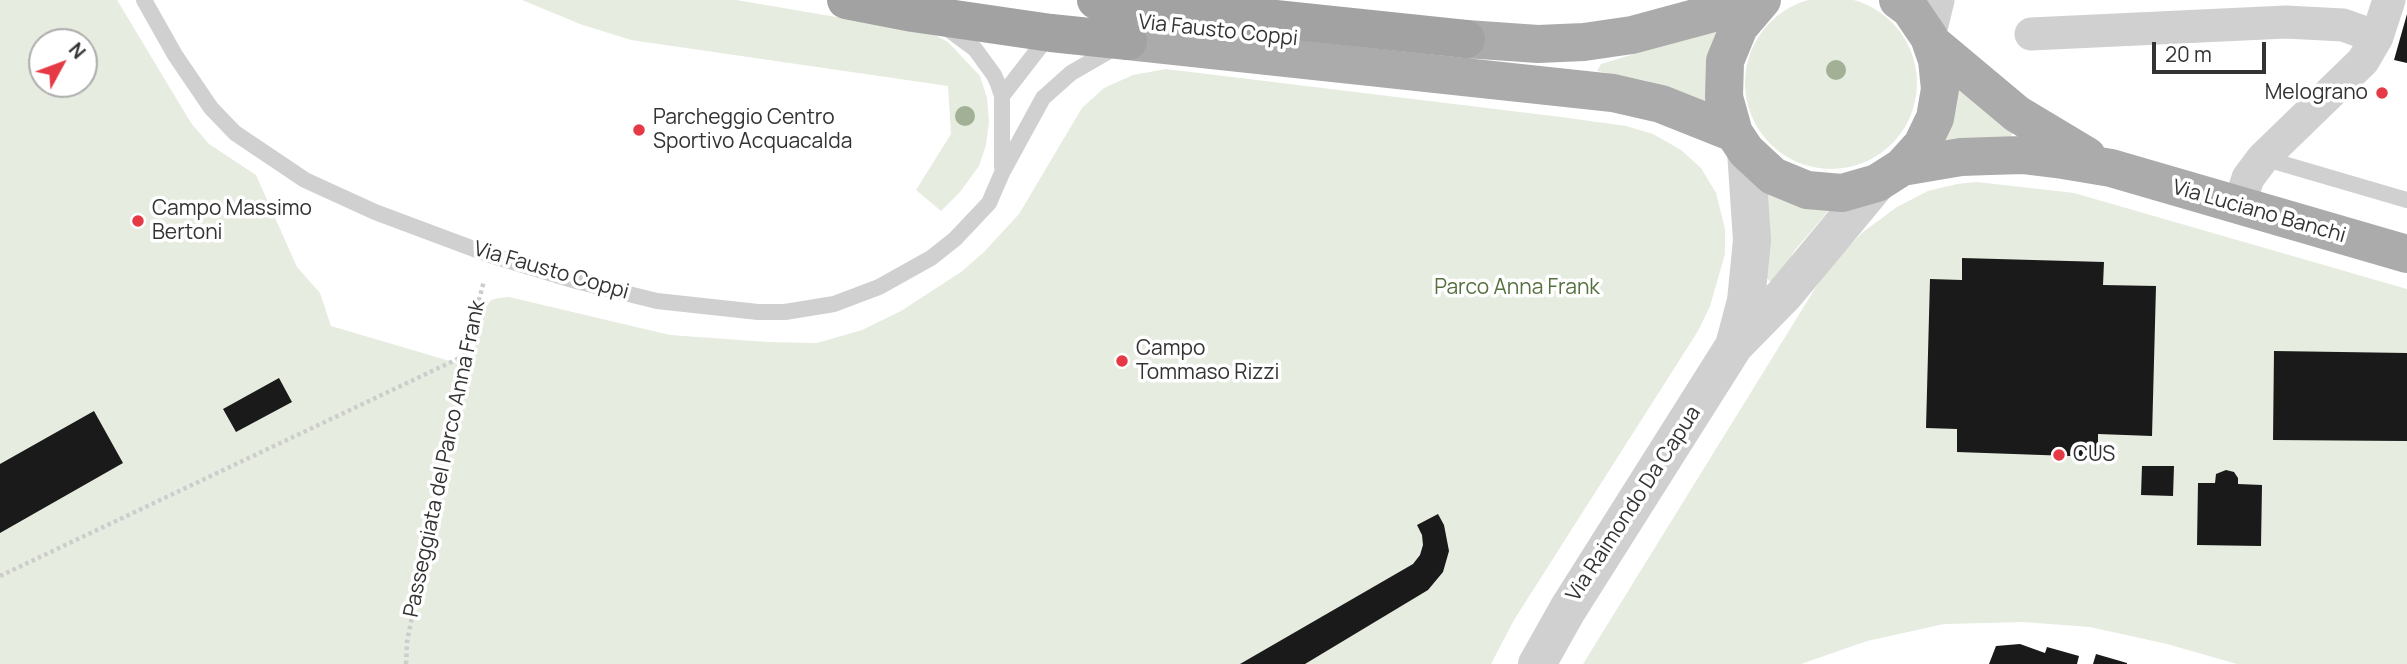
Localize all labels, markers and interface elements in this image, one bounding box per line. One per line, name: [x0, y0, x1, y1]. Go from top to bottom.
street label: Via Fausto Coppi: [1137, 10, 1299, 52]
north arrow: [28, 28, 98, 98]
scale bar: [2155, 28, 2269, 72]
text: N: [63, 37, 92, 64]
text: 20 m: [2165, 40, 2212, 68]
place label: Melograno: [2265, 80, 2368, 106]
marker: Melograno: [2374, 85, 2390, 101]
place label: Parcheggio Centro Sportivo Acquacalda: [653, 105, 852, 155]
marker: Parcheggio Centro Sportivo Acquacalda: [631, 122, 647, 138]
street label: Via Luciano Banchi: [2169, 175, 2349, 249]
place label: Campo Massimo Bertoni: [152, 196, 312, 246]
marker: Campo Massimo Bertoni: [130, 213, 146, 229]
street label: Via Fausto Coppi: [471, 237, 631, 305]
park label: Parco Anna Frank: [1434, 275, 1600, 301]
street label: Passeggiata del Parco Anna Frank: [399, 298, 491, 620]
place label: Campo Tommaso Rizzi: [1136, 336, 1279, 386]
marker: Campo Tommaso Rizzi: [1114, 353, 1130, 369]
street label: Via Raimondo Da Capua: [1561, 402, 1707, 606]
place label: CUS: [2073, 442, 2115, 468]
marker: CUS: [2051, 447, 2067, 463]

